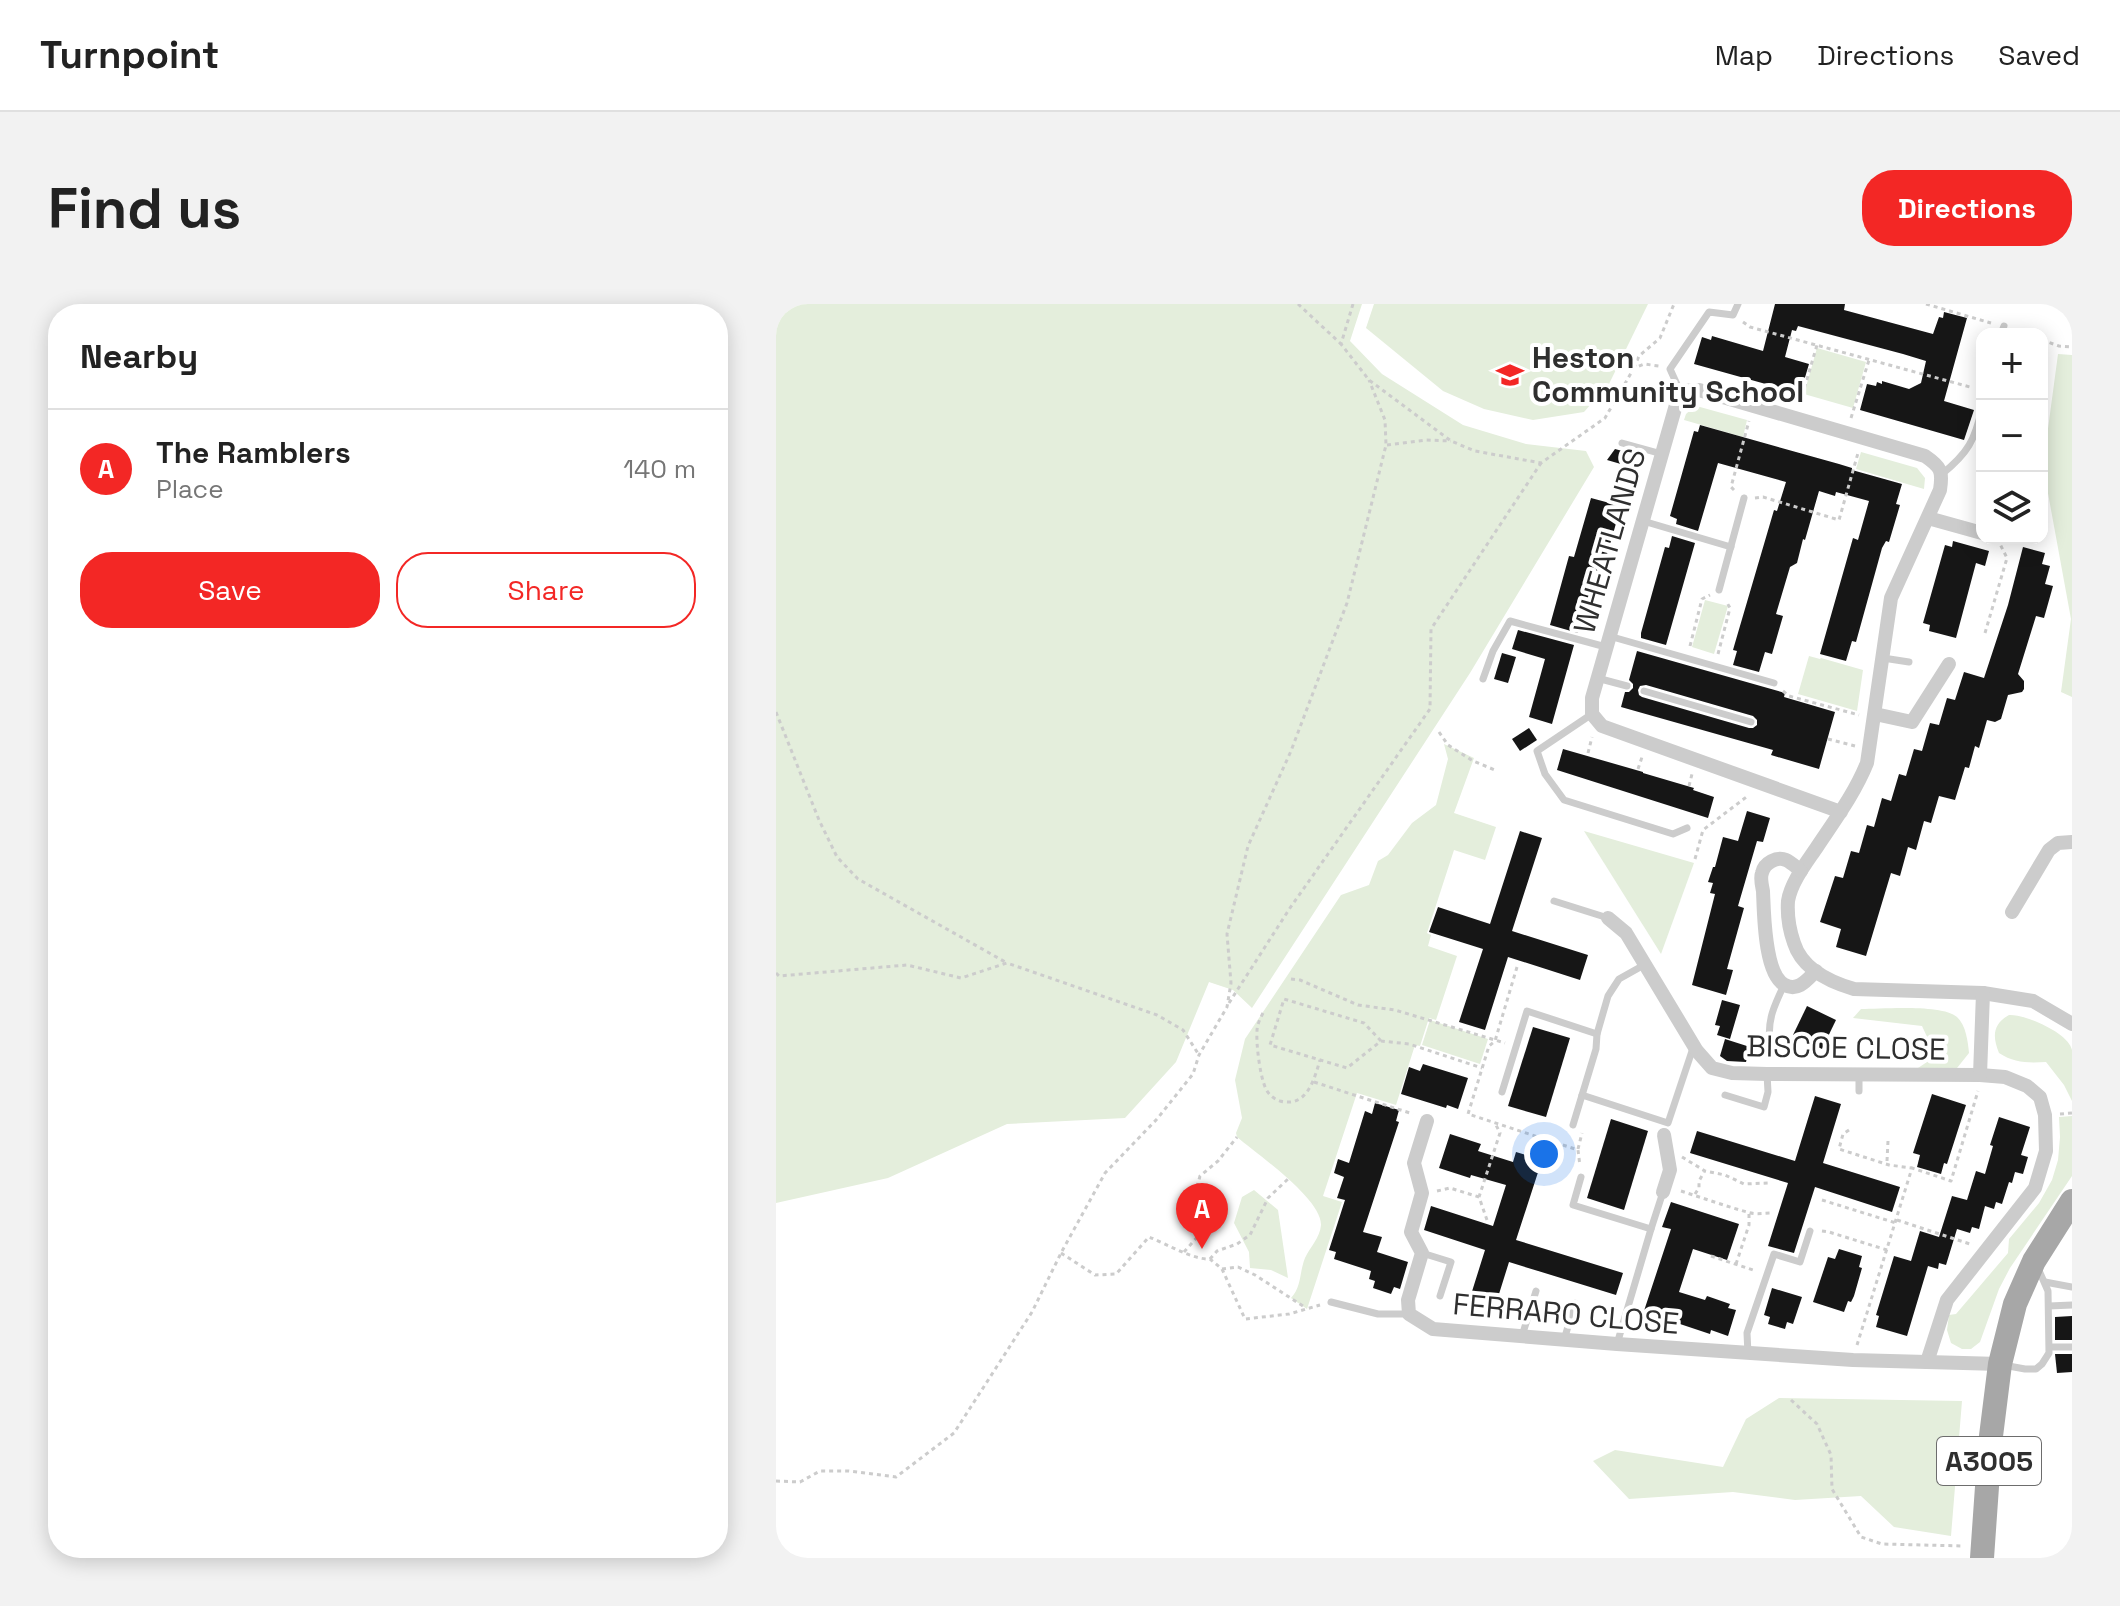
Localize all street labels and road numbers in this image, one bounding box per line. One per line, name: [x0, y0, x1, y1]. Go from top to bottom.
street label: WHEATLANDS: [1565, 444, 1655, 638]
street label: BISCOE CLOSE: [1746, 1026, 1946, 1069]
street label: FERRARO CLOSE: [1451, 1284, 1681, 1343]
road number: A3005: [1937, 1437, 2041, 1485]

